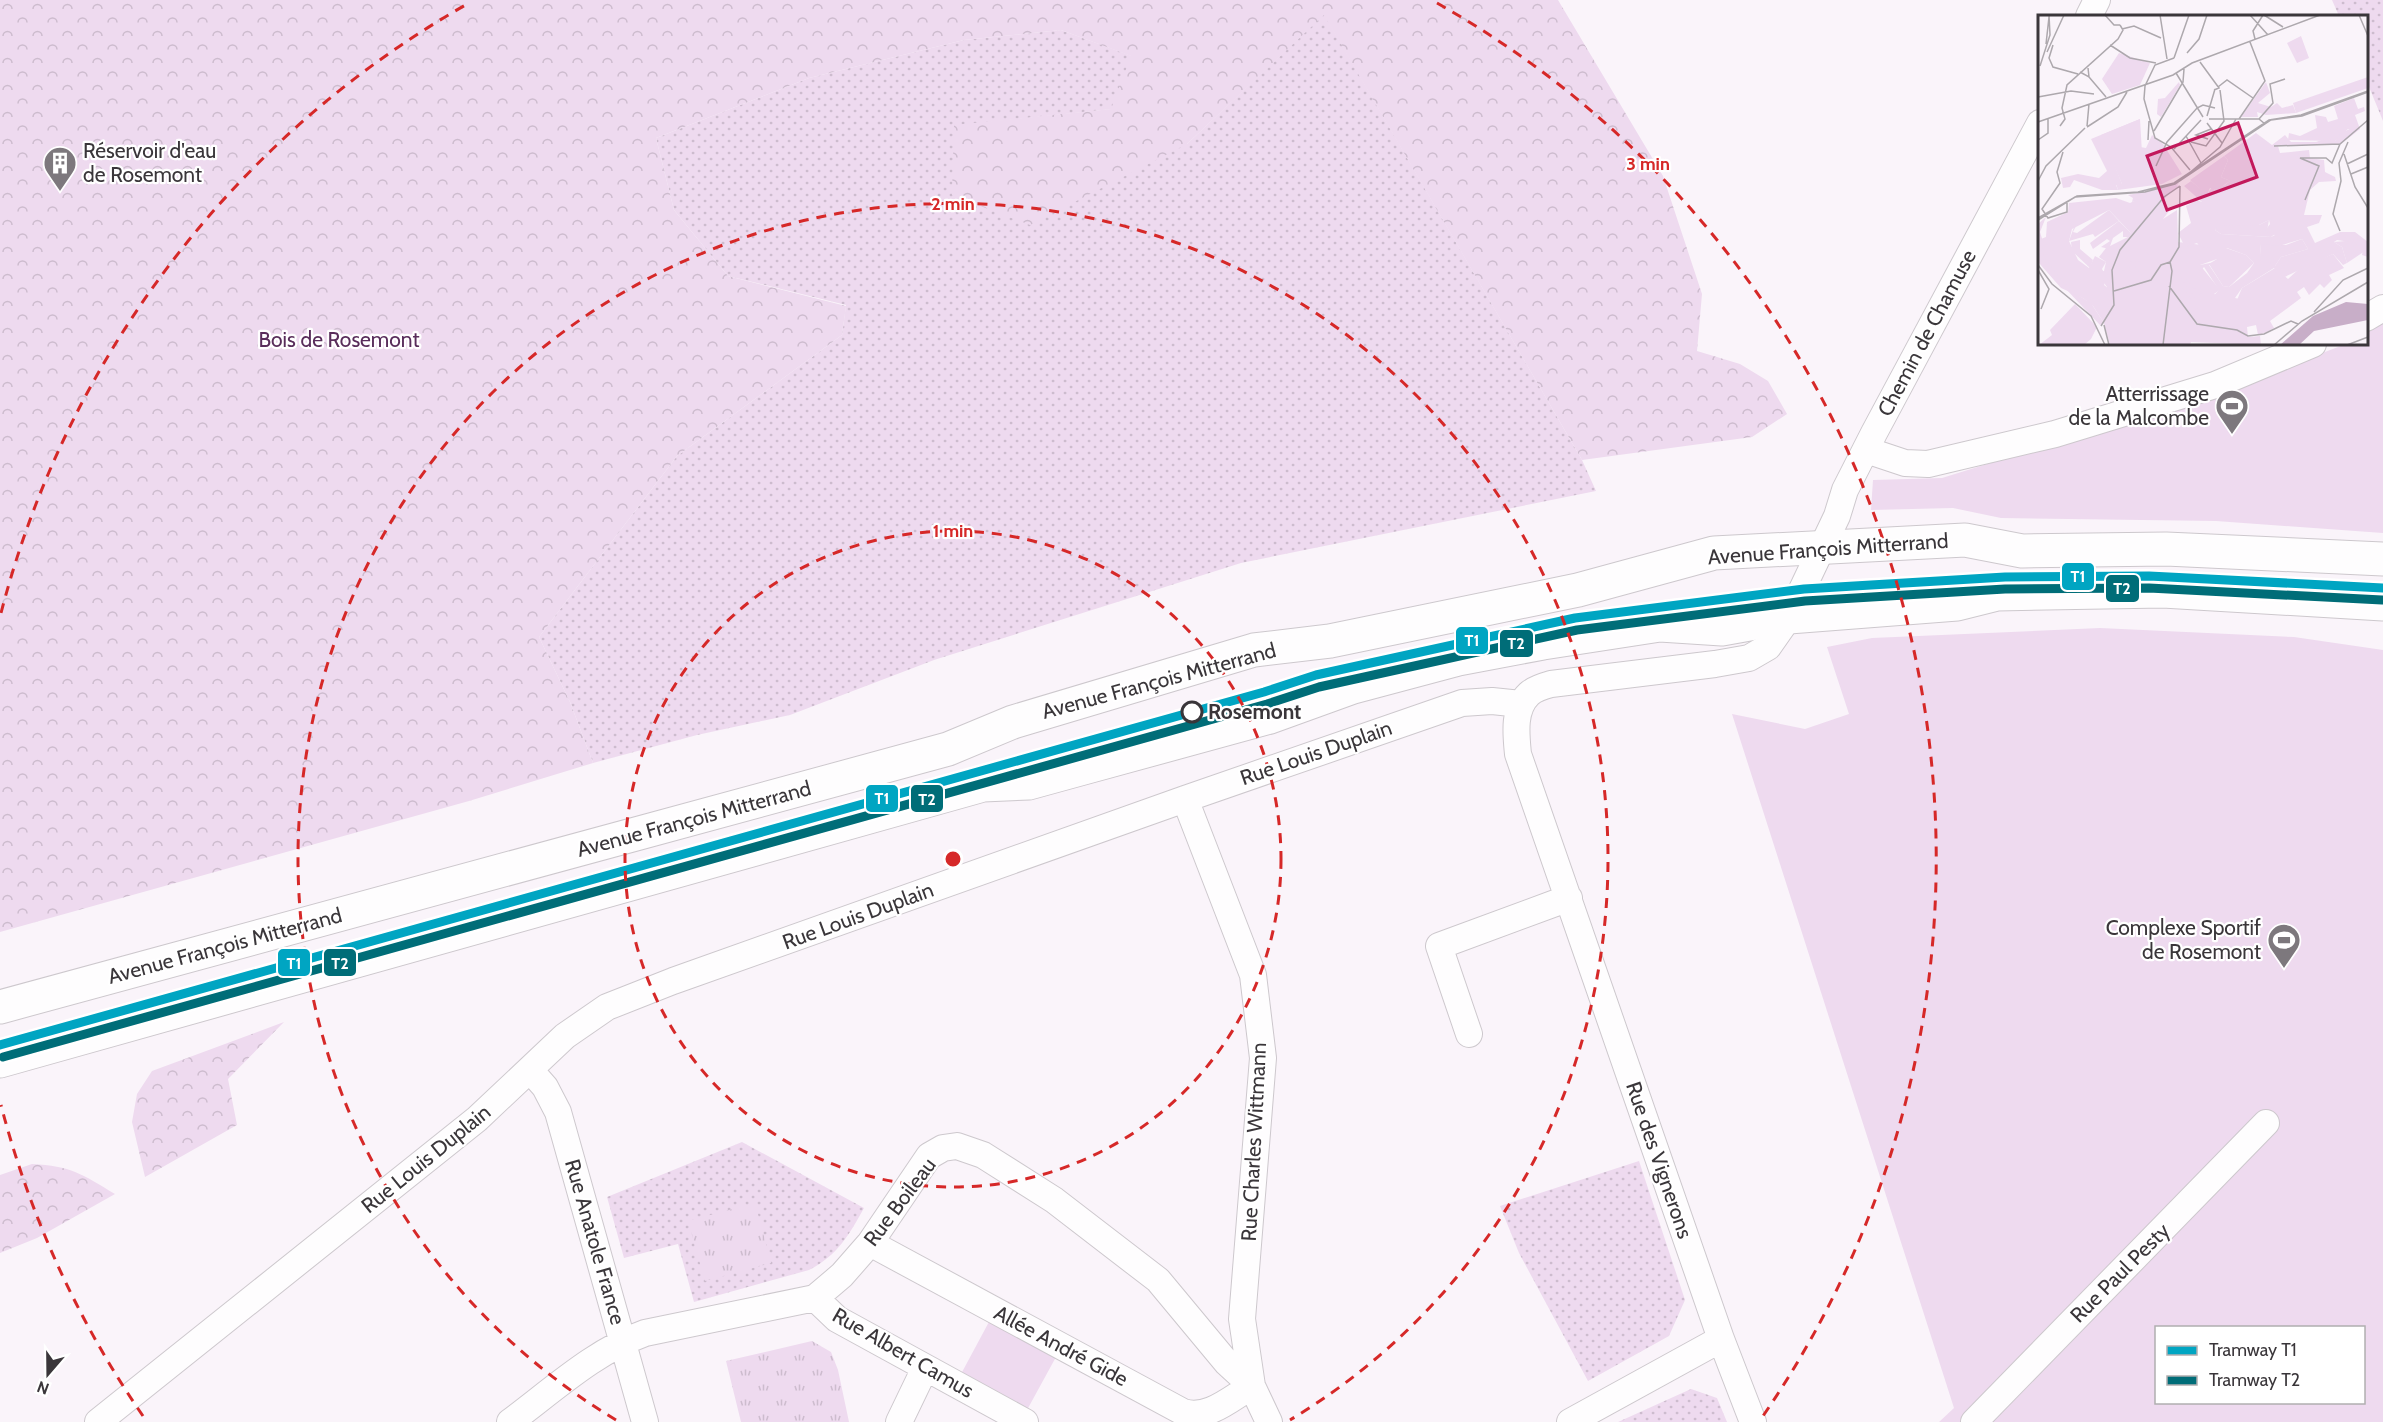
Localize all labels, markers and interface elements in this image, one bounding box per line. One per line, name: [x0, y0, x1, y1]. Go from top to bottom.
inset map: [2038, 15, 2368, 345]
place label: Réservoir d'eau de Rosemont: [83, 138, 216, 187]
building icon: Réservoir d'eau de Rosemont: [42, 145, 78, 192]
text: 3 min: [1626, 153, 1670, 175]
text: 2 min: [931, 193, 975, 215]
street label: Chemin de Chamuse: [1872, 245, 1981, 420]
park label: Bois de Rosemont: [259, 327, 419, 352]
place label: Atterrissage de la Malcombe: [2068, 381, 2209, 430]
sports icon: Atterrissage de la Malcombe: [2214, 388, 2250, 435]
text: 1 min: [933, 520, 973, 542]
street label: Avenue François Mitterrand: [1707, 528, 1949, 569]
line badge: T1: [2061, 562, 2095, 591]
text: T1: [2071, 567, 2085, 586]
line badge: T2: [2105, 574, 2140, 603]
text: T2: [2113, 579, 2131, 598]
line badge: T1: [1455, 626, 1489, 655]
line badge: T2: [1499, 629, 1534, 658]
text: T1: [1465, 631, 1479, 650]
text: T2: [1507, 634, 1525, 653]
street label: Avenue François Mitterrand: [1039, 637, 1279, 724]
place label: Rosemont: [1208, 699, 1301, 724]
marker: Rosemont: [1181, 701, 1203, 723]
street label: Rue Louis Duplain: [1237, 715, 1395, 790]
street label: Avenue François Mitterrand: [574, 775, 814, 862]
line badge: T1: [865, 784, 899, 813]
line badge: T2: [910, 784, 944, 813]
text: T1: [875, 789, 889, 808]
text: T2: [918, 790, 936, 809]
centre of rings: [943, 849, 963, 869]
street label: Rue Louis Duplain: [779, 877, 937, 954]
street label: Avenue François Mitterrand: [105, 902, 345, 989]
place label: Complexe Sportif de Rosemont: [2106, 915, 2261, 964]
sports icon: Complexe Sportif de Rosemont: [2266, 922, 2302, 969]
line badge: T1: [277, 948, 311, 977]
line badge: T2: [323, 948, 357, 977]
text: T1: [287, 954, 301, 973]
text: T2: [331, 954, 349, 973]
street label: Rue Charles Wittmann: [1236, 1042, 1271, 1242]
street label: Rue des Vignerons: [1621, 1078, 1698, 1242]
street label: Rue Louis Duplain: [356, 1099, 495, 1218]
street label: Rue Boileau: [858, 1153, 941, 1251]
street label: Rue Anatole France: [560, 1156, 631, 1328]
street label: Rue Paul Pesty: [2065, 1217, 2175, 1328]
street label: Allée André Gide: [990, 1300, 1133, 1391]
street label: Rue Albert Camus: [828, 1302, 978, 1403]
legend: [2155, 1326, 2365, 1404]
text: Tramway T1: [2209, 1339, 2297, 1361]
north arrow: [18, 1344, 78, 1404]
text: Tramway T2: [2209, 1369, 2300, 1391]
text: N: [34, 1377, 52, 1398]

